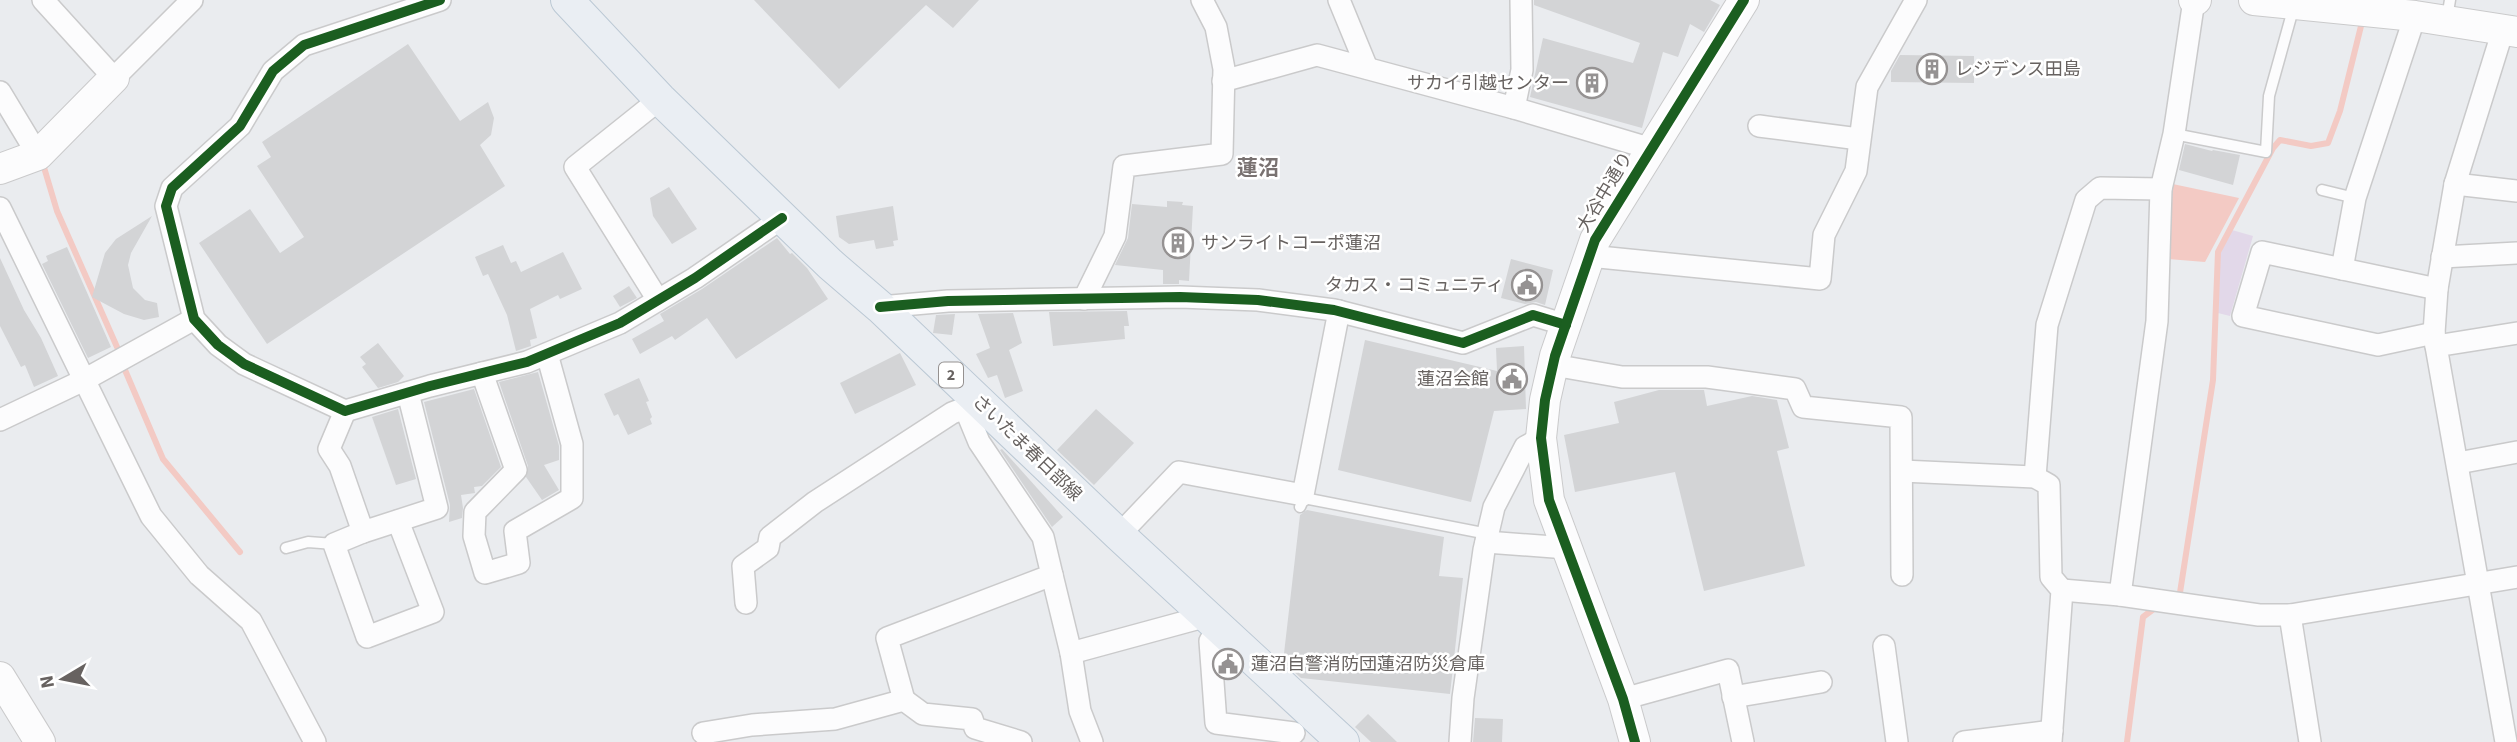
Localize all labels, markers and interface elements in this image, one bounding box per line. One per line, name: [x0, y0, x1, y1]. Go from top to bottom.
building icon: レジデンス田島: [1915, 52, 1949, 86]
place label: レジデンス田島: [1955, 57, 2081, 82]
building icon: サカイ引越センター: [1575, 66, 1609, 100]
place label: サカイ引越センター: [1407, 71, 1569, 96]
street label: 大谷中通り: [1571, 147, 1639, 237]
district label: 蓮沼: [1237, 153, 1279, 183]
building icon: サンライトコーポ蓮沼: [1161, 226, 1195, 260]
place label: サンライトコーポ蓮沼: [1201, 231, 1381, 256]
public building icon: タカス・コミュニティ: [1510, 268, 1544, 302]
place label: タカス・コミュニティ: [1325, 273, 1504, 298]
road number: 2: [939, 362, 963, 388]
public building icon: 蓮沼会館: [1495, 362, 1529, 396]
place label: 蓮沼会館: [1417, 367, 1489, 392]
street label: さいたま春日部線: [967, 389, 1087, 507]
north arrow: [28, 644, 98, 714]
public building icon: 蓮沼自警消防団蓮沼防災倉庫: [1211, 647, 1245, 681]
place label: 蓮沼自警消防団蓮沼防災倉庫: [1251, 652, 1485, 677]
text: N: [33, 673, 62, 690]

